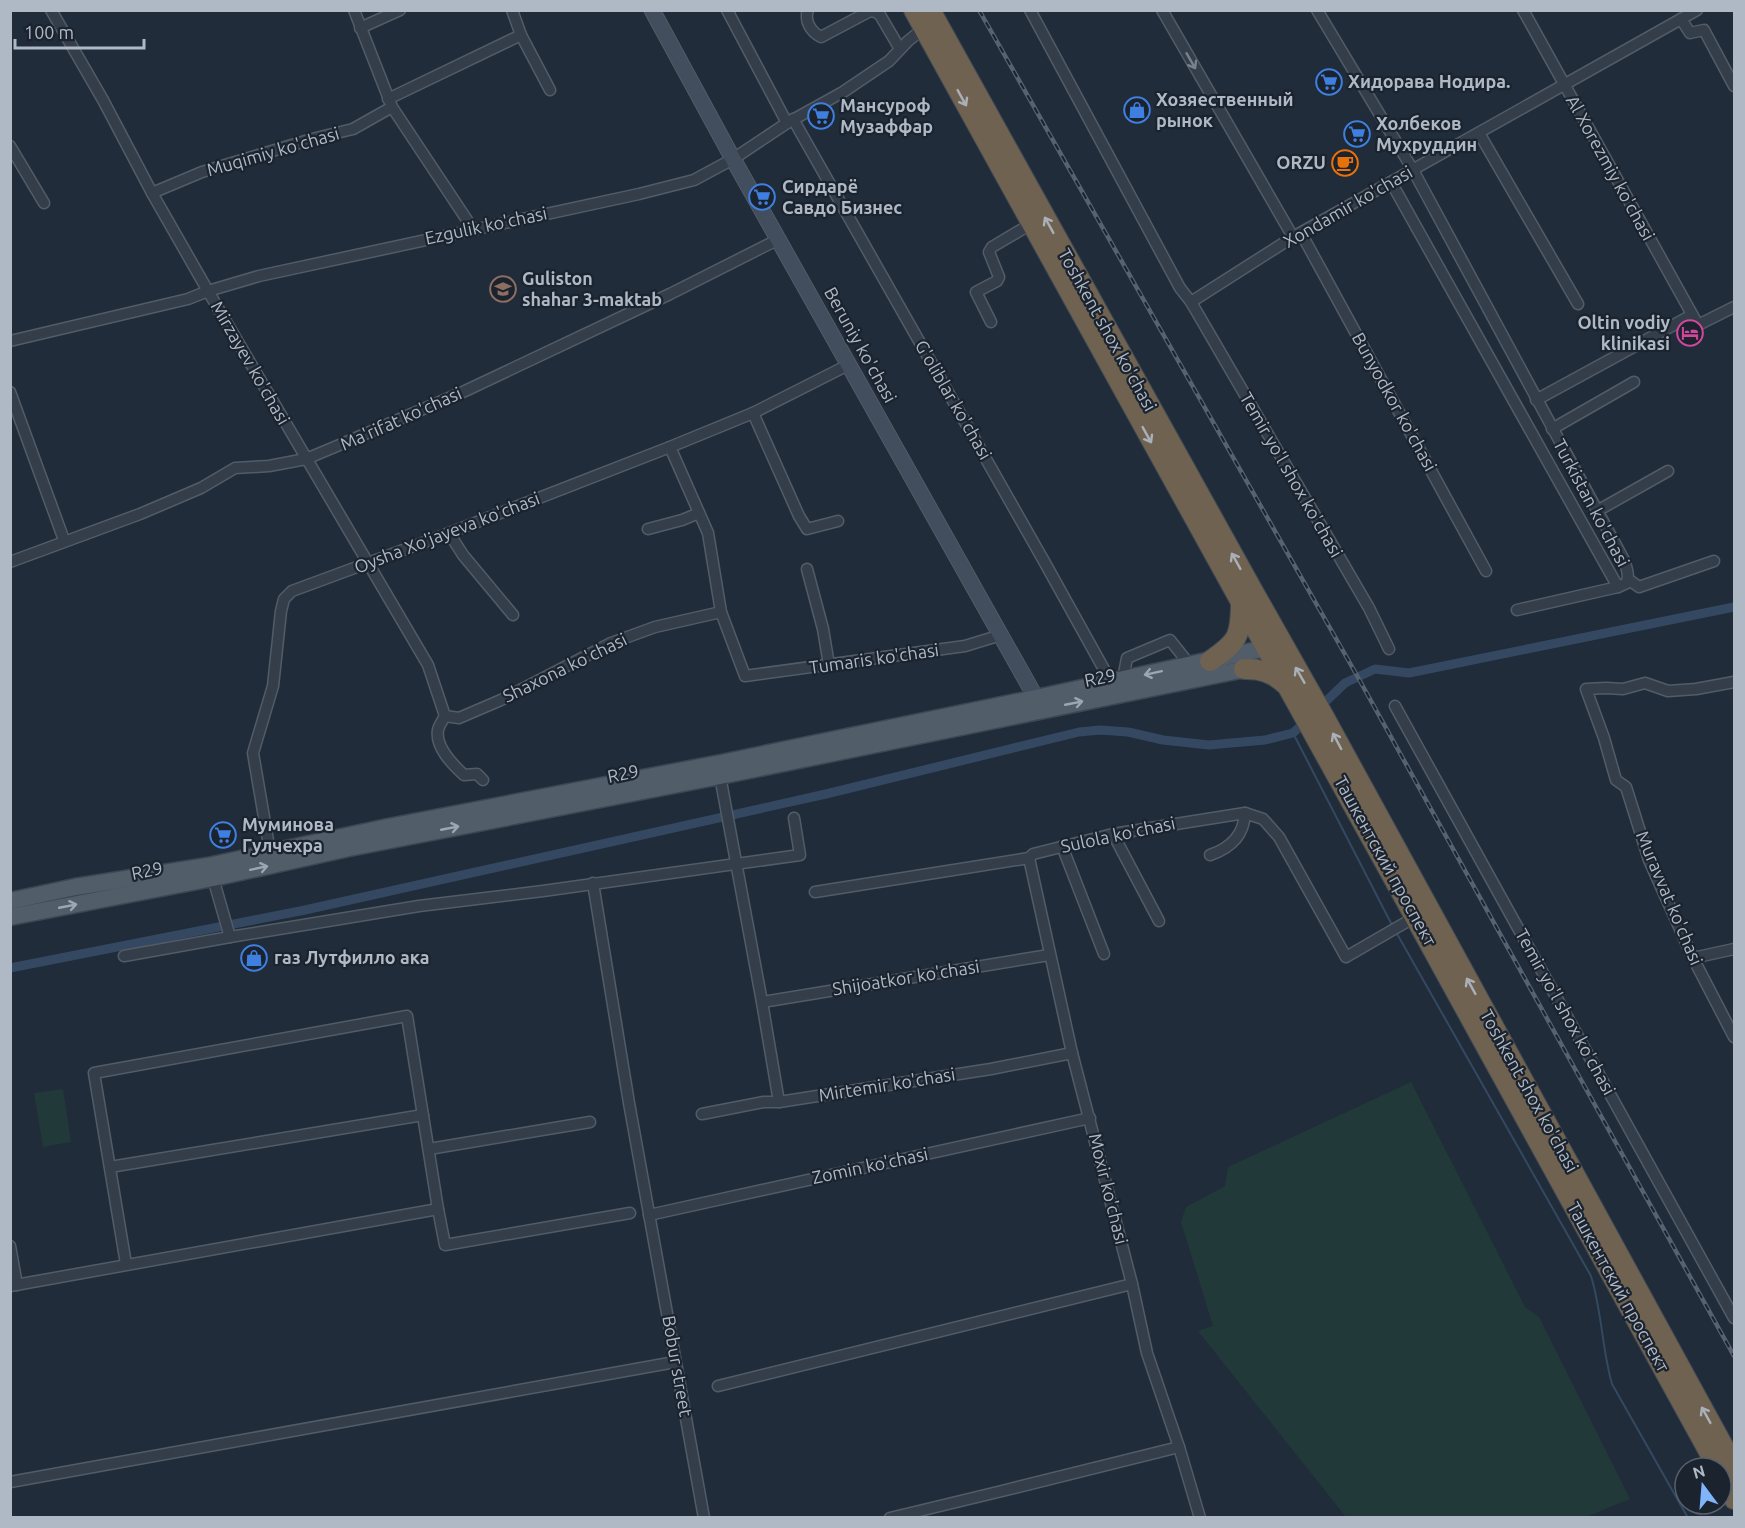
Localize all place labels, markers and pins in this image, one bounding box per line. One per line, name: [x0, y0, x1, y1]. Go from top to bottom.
supermarket icon: Хидорава Нодира.: [1314, 67, 1344, 97]
place label: Хидорава Нодира.: [1348, 71, 1510, 91]
place label: Хозяественный рынок: [1156, 89, 1293, 130]
place label: Мансуроф Музаффар: [840, 95, 933, 136]
shop icon: Хозяественный рынок: [1122, 95, 1152, 125]
supermarket icon: Мансуроф Музаффар: [806, 101, 836, 131]
place label: Холбеков Мухруддин: [1376, 113, 1477, 154]
supermarket icon: Холбеков Мухруддин: [1342, 119, 1372, 149]
cafe icon: ORZU: [1330, 148, 1360, 178]
place label: ORZU: [1276, 152, 1326, 172]
place label: Сирдарё Савдо Бизнес: [782, 176, 902, 217]
supermarket icon: Сирдарё Савдо Бизнес: [747, 182, 777, 212]
place label: Guliston shahar 3-maktab: [522, 268, 662, 309]
school or university icon: Guliston shahar 3-maktab: [488, 274, 518, 304]
place label: Oltin vodiy klinikasi: [1577, 312, 1670, 353]
hotel icon: Oltin vodiy klinikasi: [1675, 318, 1705, 348]
place label: Муминова Гулчехра: [242, 814, 334, 855]
supermarket icon: Муминова Гулчехра: [208, 820, 238, 850]
shop icon: газ Лутфилло ака: [239, 943, 269, 973]
place label: газ Лутфилло ака: [274, 947, 430, 967]

